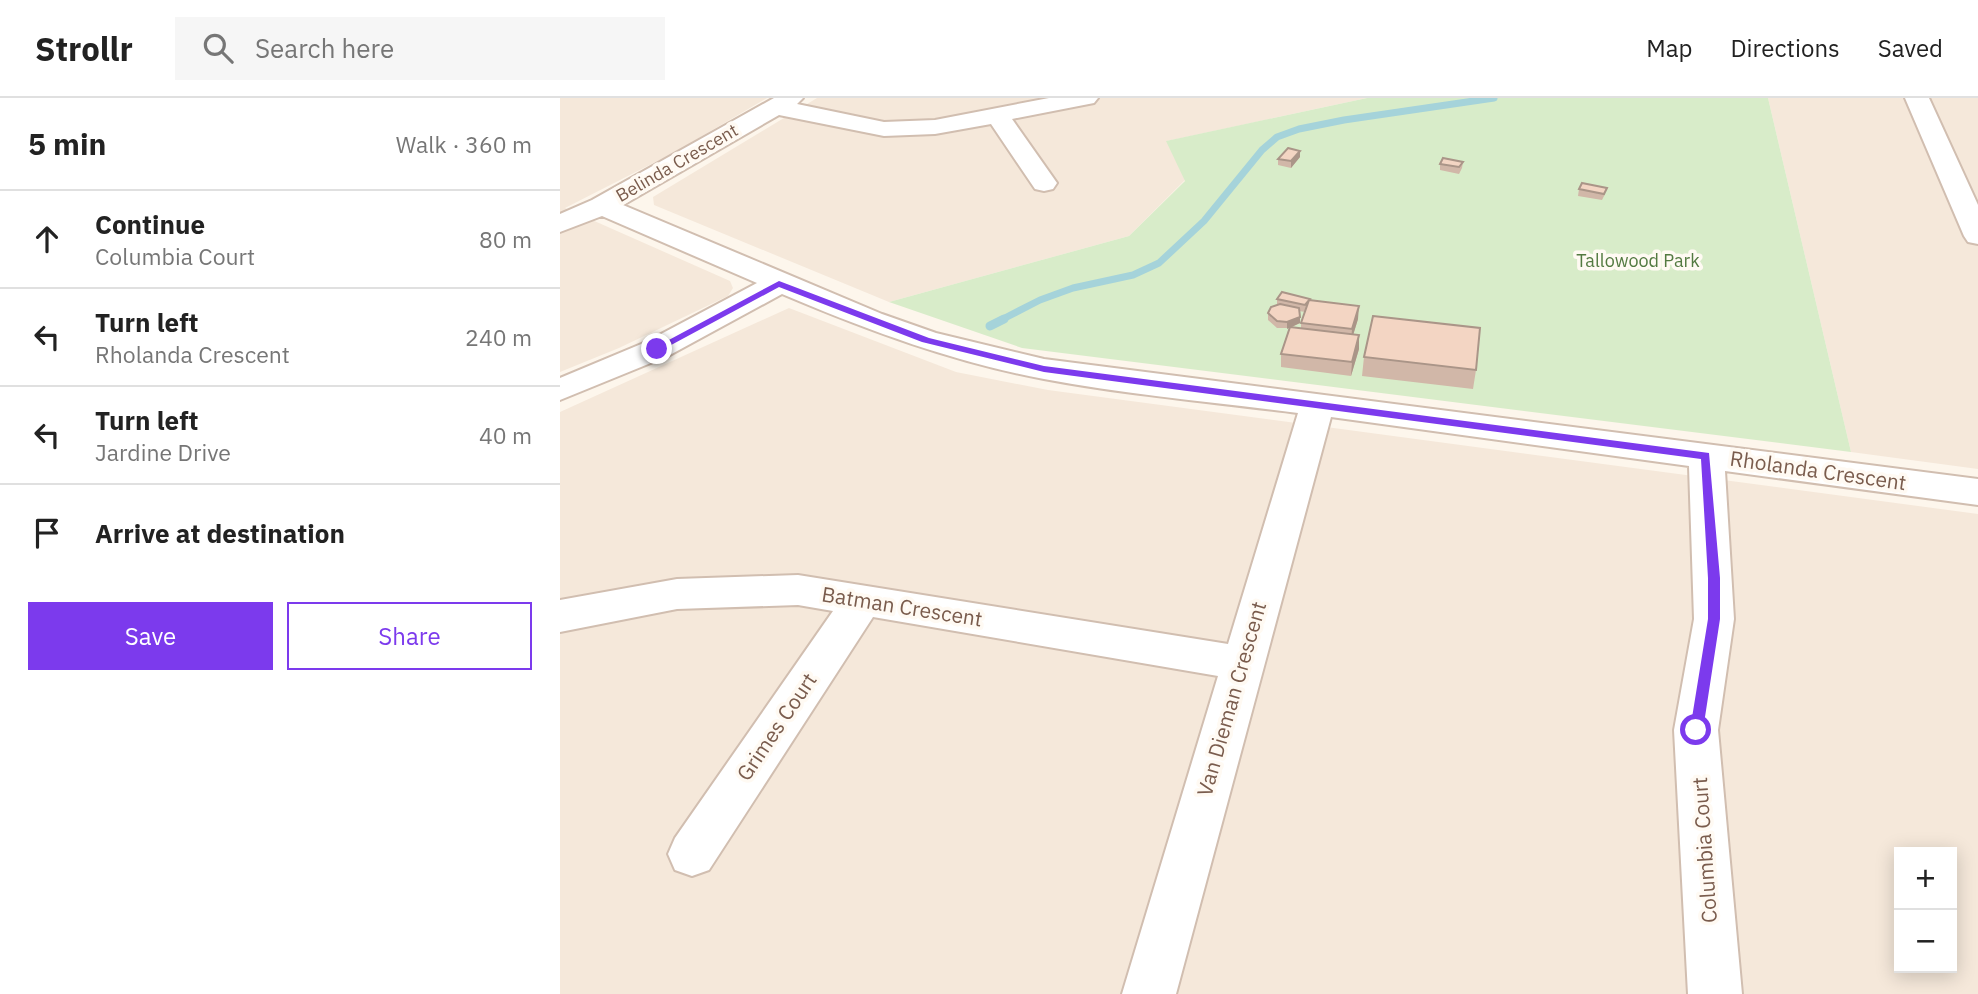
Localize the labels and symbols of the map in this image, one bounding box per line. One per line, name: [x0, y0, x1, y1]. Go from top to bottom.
street label: Belinda Crescent: [612, 118, 742, 207]
park label: Tallowood Park: [1576, 249, 1700, 272]
route end: [641, 333, 672, 364]
street label: Rholanda Crescent: [1728, 444, 1908, 496]
street label: Batman Crescent: [820, 579, 985, 633]
street label: Van Dieman Crescent: [1190, 598, 1272, 799]
street label: Grimes Court: [730, 667, 823, 786]
route start: [1680, 714, 1711, 745]
street label: Columbia Court: [1685, 776, 1723, 924]

